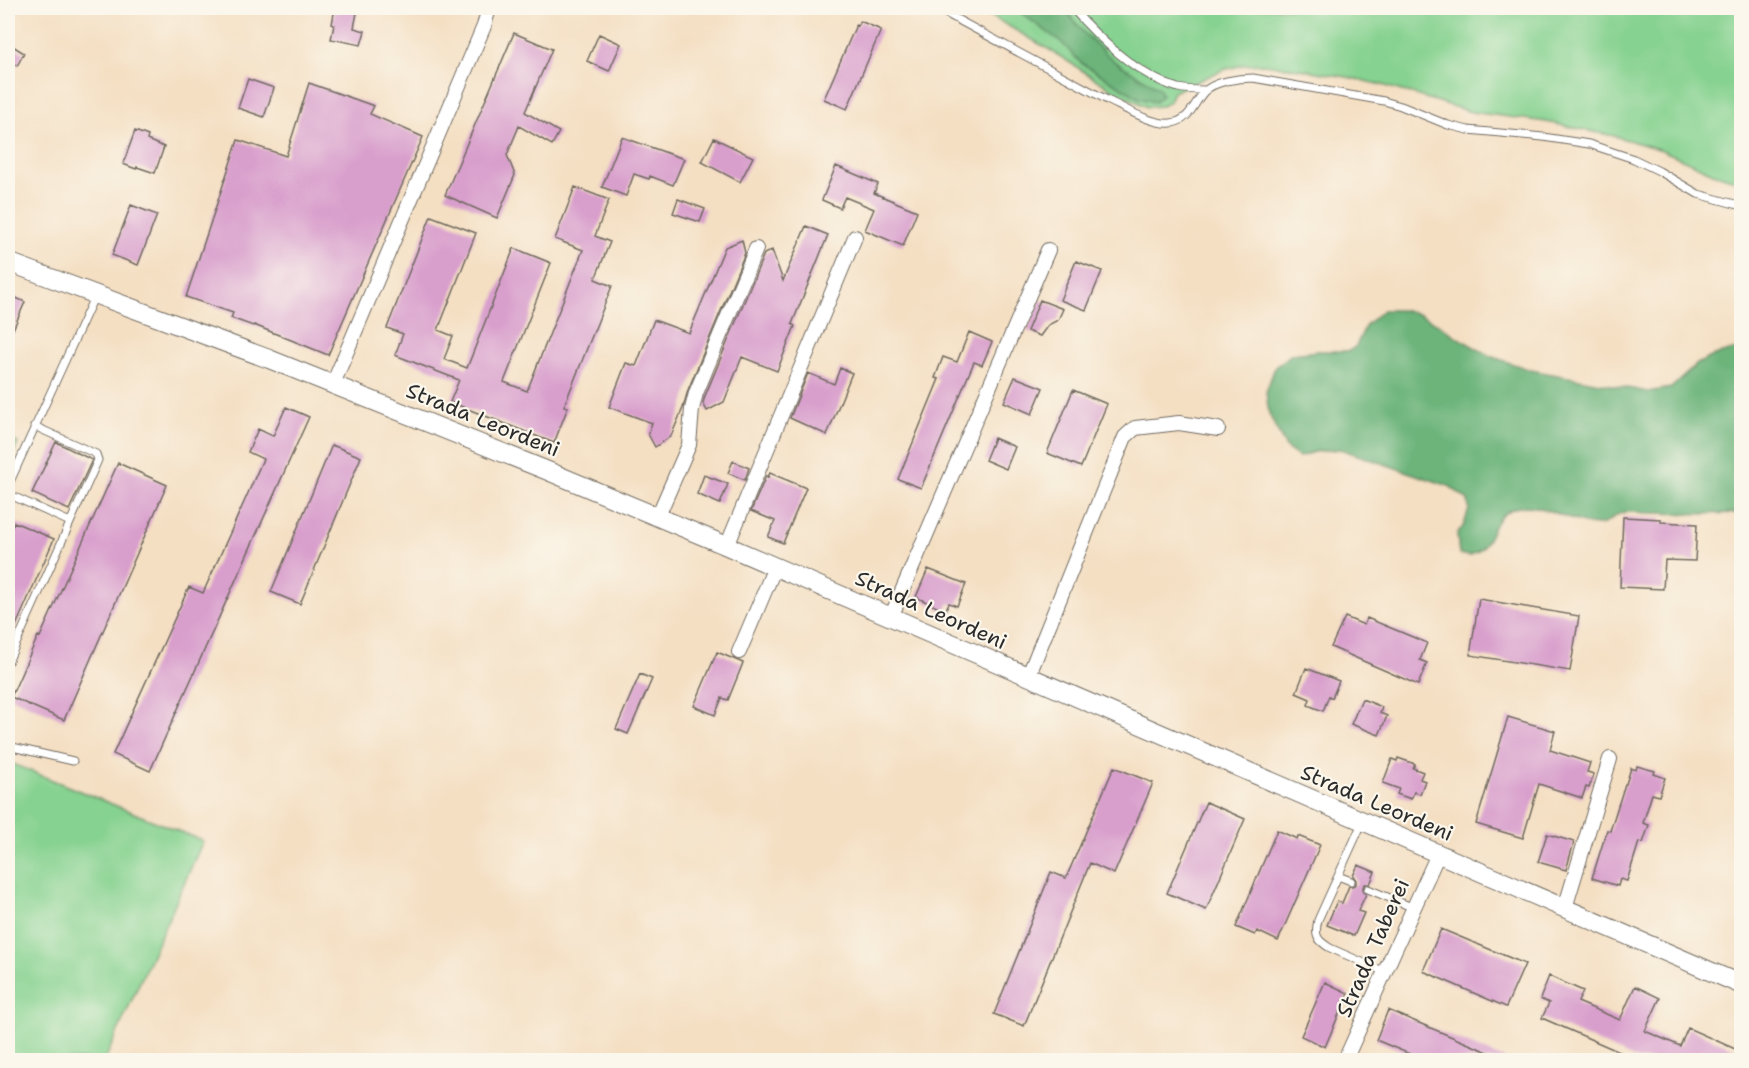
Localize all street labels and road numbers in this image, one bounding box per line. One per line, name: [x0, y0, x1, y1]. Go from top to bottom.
street label: Strada Leordeni: [402, 376, 564, 464]
street label: Strada Leordeni: [851, 564, 1011, 656]
street label: Strada Leordeni: [1296, 758, 1458, 848]
street label: Strada Taberei: [1330, 874, 1416, 1022]

